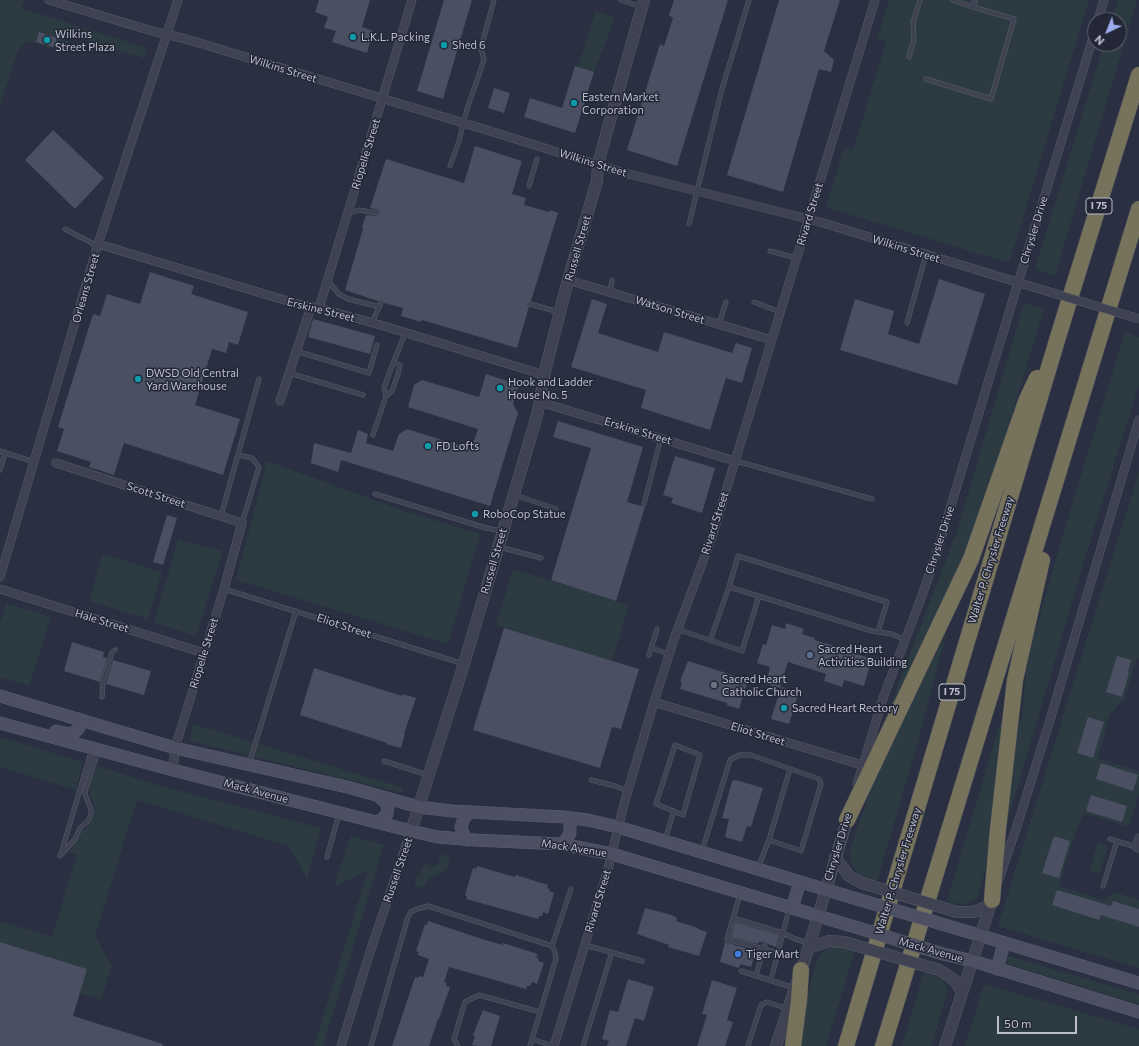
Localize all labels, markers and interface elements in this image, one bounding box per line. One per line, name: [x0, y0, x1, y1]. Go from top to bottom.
north arrow: [1087, 12, 1127, 52]
place label: Wilkins Street Plaza: [55, 27, 115, 53]
place label: L.K.L. Packing: [361, 30, 430, 44]
marker: L.K.L. Packing: [348, 32, 358, 42]
text: N: [1092, 33, 1107, 48]
marker: Wilkins Street Plaza: [42, 35, 52, 45]
place label: Shed 6: [452, 38, 486, 52]
marker: Shed 6: [439, 40, 449, 50]
street label: Wilkins Street: [248, 52, 318, 86]
place label: Eastern Market Corporation: [582, 90, 659, 116]
marker: Eastern Market Corporation: [569, 98, 579, 108]
street label: Riopelle Street: [349, 117, 383, 191]
street label: Wilkins Street: [558, 146, 628, 180]
street label: Rivard Street: [794, 181, 826, 247]
street label: Chrysler Drive: [1017, 194, 1051, 266]
road number: I 75: [1086, 198, 1112, 214]
street label: Russell Street: [562, 213, 594, 283]
street label: Wilkins Street: [871, 232, 941, 266]
street label: Orleans Street: [70, 251, 102, 325]
street label: Watson Street: [634, 293, 706, 327]
street label: Erskine Street: [286, 295, 356, 325]
place label: DWSD Old Central Yard Warehouse: [146, 366, 239, 392]
marker: DWSD Old Central Yard Warehouse: [133, 374, 143, 384]
place label: Hook and Ladder House No. 5: [508, 375, 593, 401]
marker: Hook and Ladder House No. 5: [495, 383, 505, 393]
street label: Erskine Street: [603, 414, 673, 448]
place label: FD Lofts: [436, 439, 479, 453]
marker: FD Lofts: [423, 441, 433, 451]
street label: Scott Street: [125, 479, 187, 511]
street label: Rivard Street: [699, 490, 731, 556]
street label: Walter P. Chrysler Freeway: [965, 495, 1017, 625]
street label: Chrysler Drive: [923, 504, 957, 576]
place label: RoboCop Statue: [483, 507, 565, 521]
marker: RoboCop Statue: [470, 509, 480, 519]
street label: Russell Street: [478, 526, 510, 596]
street label: Hale Street: [73, 607, 131, 635]
street label: Eliot Street: [315, 611, 373, 641]
street label: Riopelle Street: [187, 616, 221, 690]
place label: Sacred Heart Activities Building: [818, 642, 907, 668]
marker: Sacred Heart Activities Building: [805, 650, 815, 660]
place label: Sacred Heart Catholic Church: [722, 672, 802, 698]
marker: Sacred Heart Catholic Church: [709, 680, 719, 690]
road number: I 75: [939, 684, 965, 700]
place label: Sacred Heart Rectory: [792, 701, 898, 715]
marker: Sacred Heart Rectory: [779, 703, 789, 713]
street label: Eliot Street: [729, 719, 787, 749]
street label: Mack Avenue: [222, 776, 290, 806]
street label: Walter P. Chrysler Freeway: [872, 806, 924, 936]
street label: Chrysler Drive: [821, 811, 855, 883]
street label: Russell Street: [381, 836, 415, 904]
street label: Mack Avenue: [540, 836, 608, 860]
street label: Rivard Street: [582, 868, 614, 934]
street label: Mack Avenue: [897, 935, 965, 965]
place label: Tiger Mart: [746, 947, 799, 961]
marker: Tiger Mart: [733, 949, 743, 959]
scale bar: [999, 1008, 1079, 1034]
text: 50 m: [1004, 1016, 1032, 1030]

